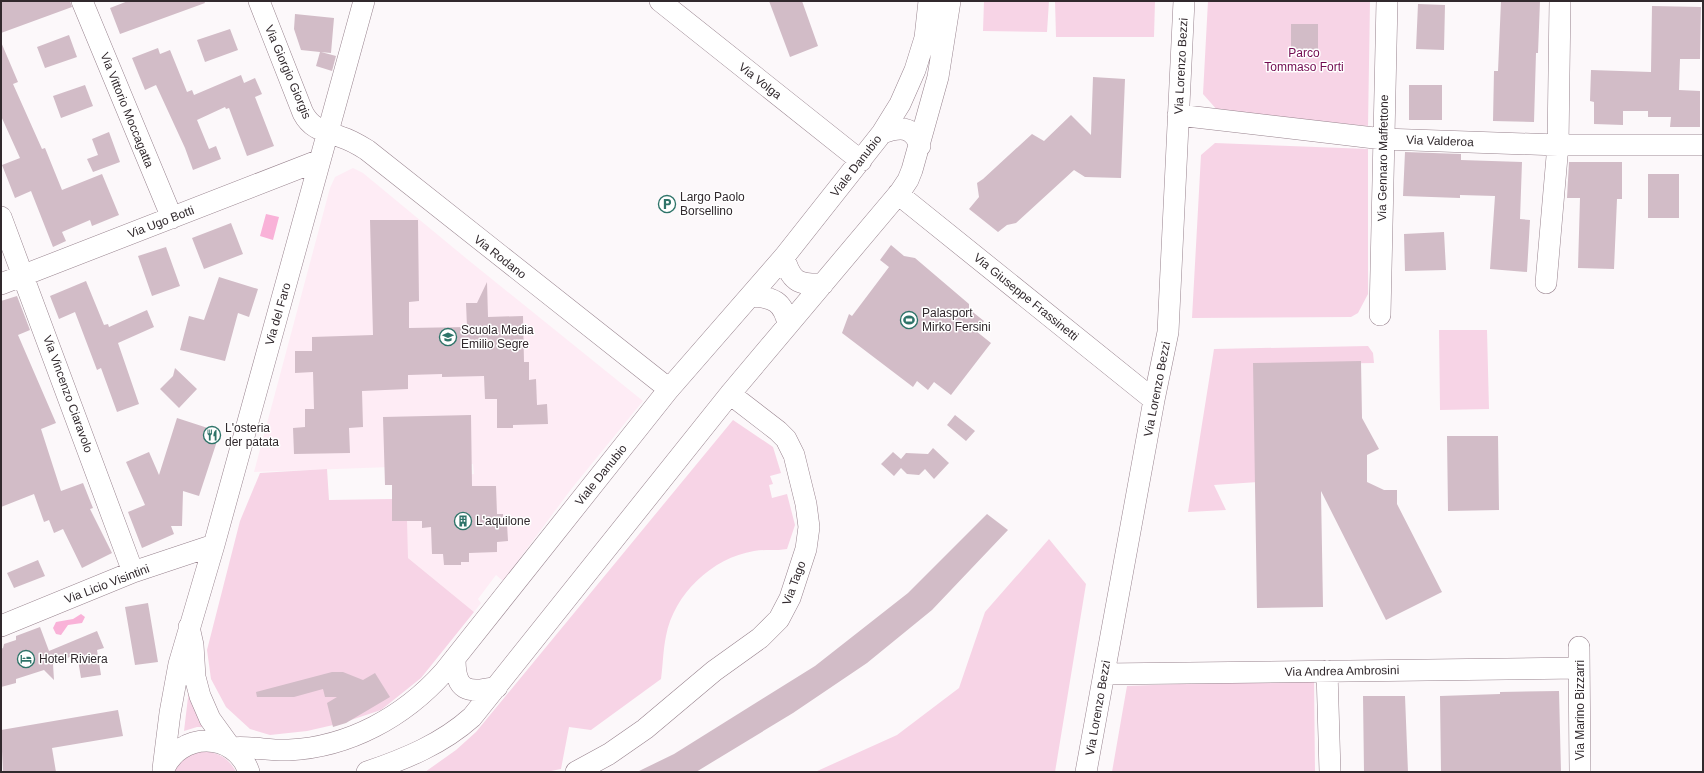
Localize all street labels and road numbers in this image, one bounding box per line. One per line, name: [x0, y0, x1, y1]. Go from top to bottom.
street label: Via Lorenzo Bezzi: [1171, 17, 1191, 115]
street label: Via Giorgio Giorgis: [262, 23, 314, 121]
street label: Via Vittorio Moccagatta: [97, 50, 157, 170]
street label: Via Volga: [736, 60, 784, 102]
street label: Via Gennaro Maffettone: [1375, 94, 1391, 222]
street label: Viale Danubio: [828, 132, 885, 200]
street label: Via Valderoa: [1406, 133, 1474, 149]
street label: Via Ugo Botti: [126, 203, 196, 241]
street label: Via Rodano: [471, 232, 529, 282]
street label: Via Giuseppe Frassinetti: [971, 250, 1081, 344]
street label: Via del Faro: [262, 281, 294, 347]
street label: Via Vincenzo Ciaravolo: [40, 334, 96, 455]
street label: Via Lorenzo Bezzi: [1141, 340, 1173, 438]
street label: Viale Danubio: [572, 441, 630, 508]
street label: Via Tago: [780, 559, 809, 607]
street label: Via Licio Visintini: [63, 561, 151, 607]
street label: Via Lorenzo Bezzi: [1083, 659, 1113, 757]
street label: Via Marino Bizzarri: [1573, 660, 1587, 760]
street label: Via Andrea Ambrosini: [1285, 663, 1399, 679]

